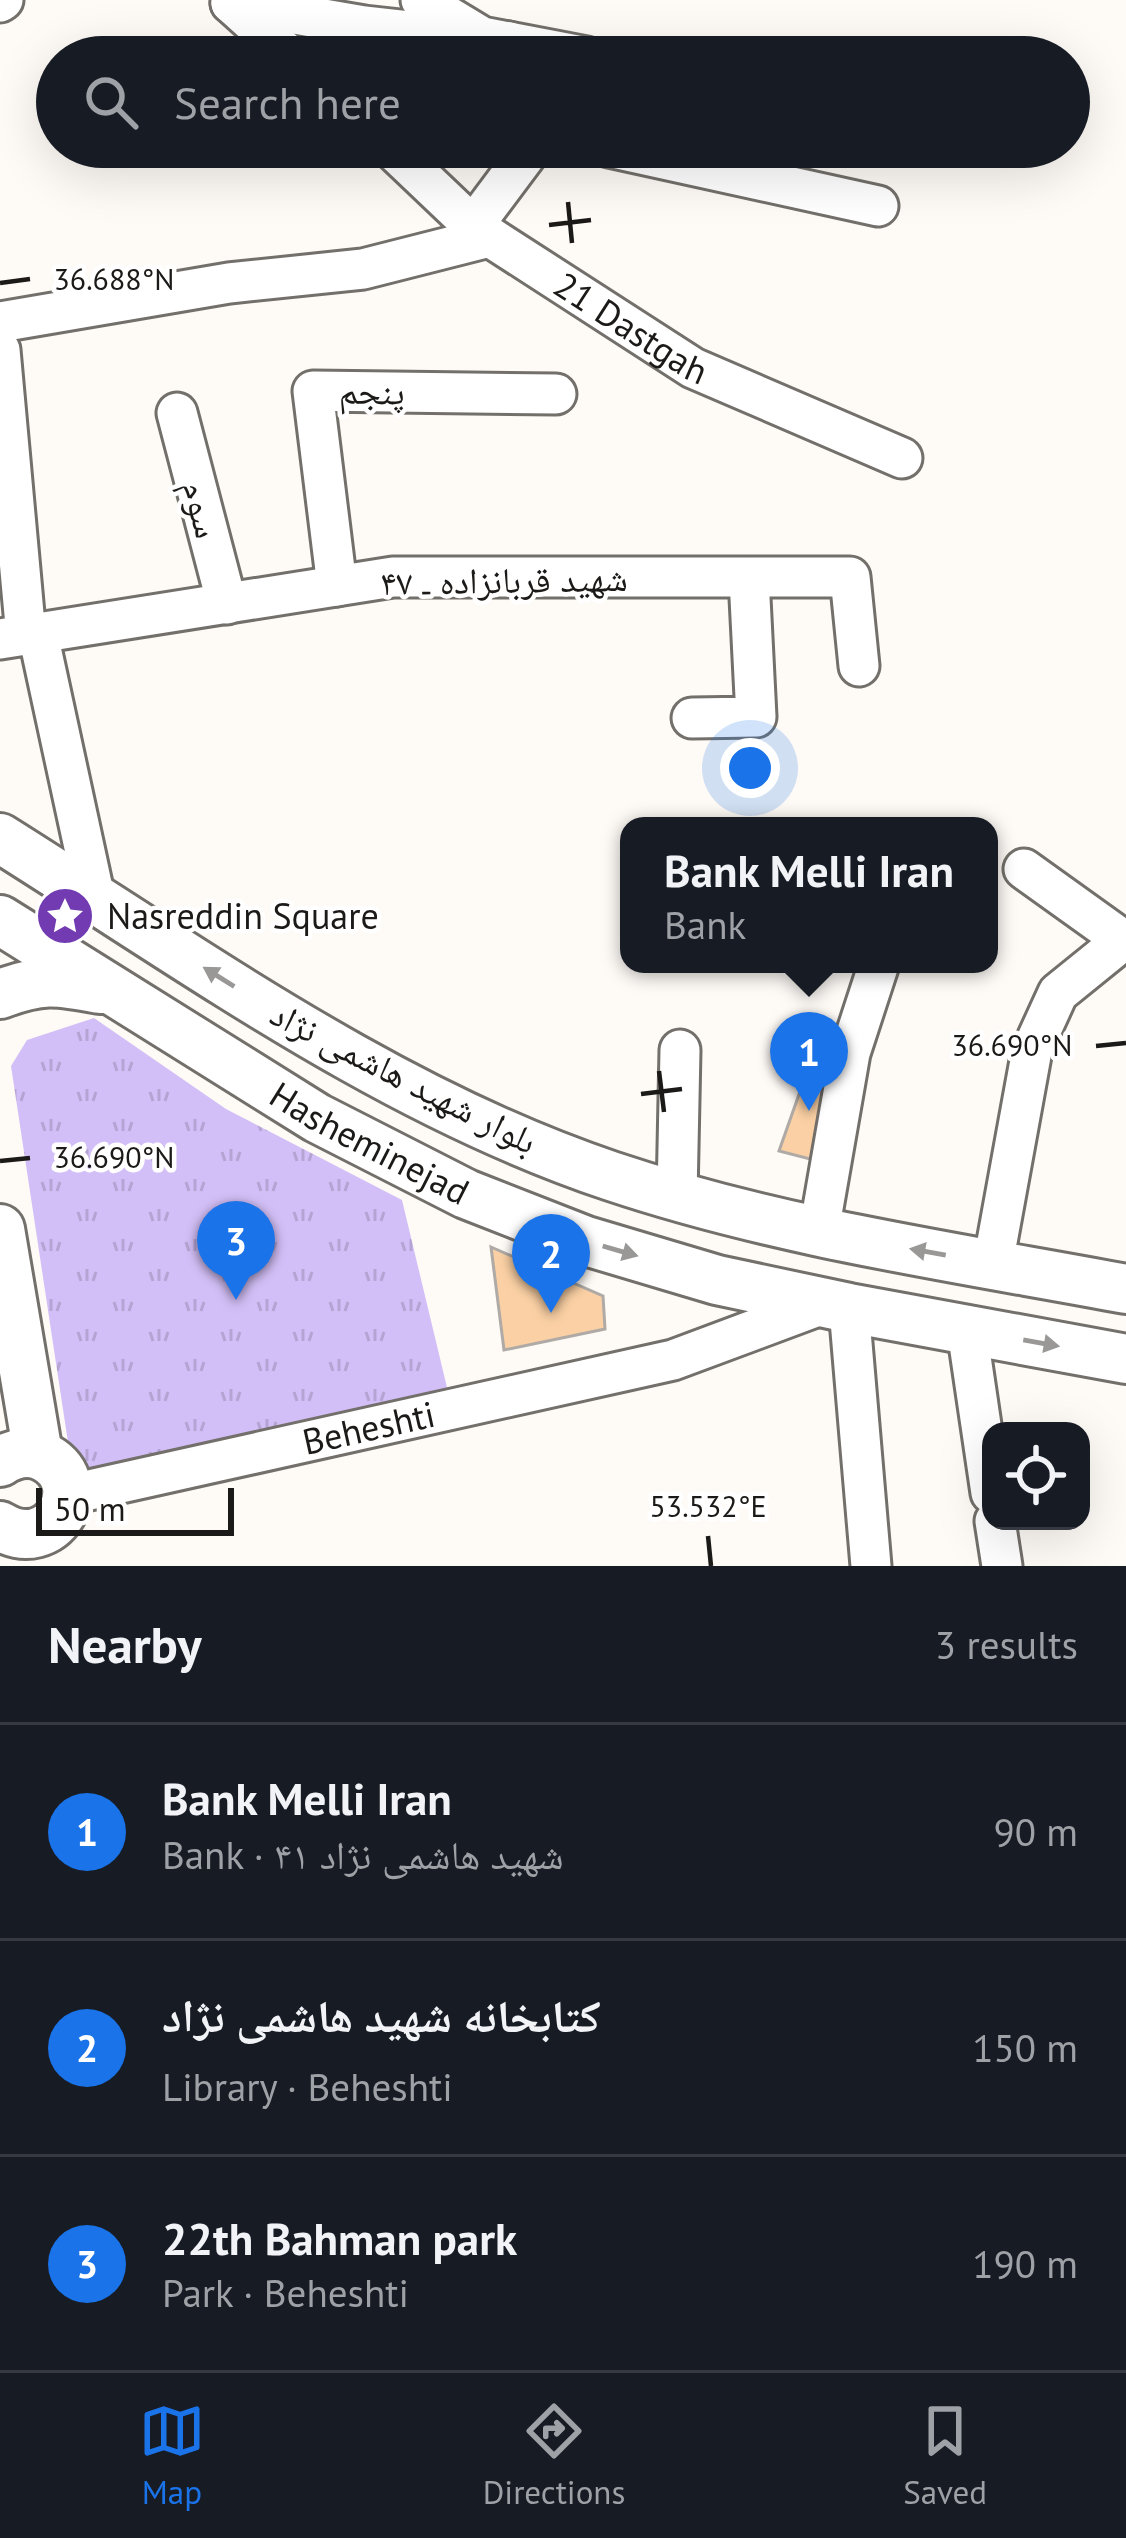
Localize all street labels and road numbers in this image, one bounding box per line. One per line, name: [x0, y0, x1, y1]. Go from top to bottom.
street label: 21 Dastgah: [546, 261, 715, 395]
street label: پنجم: [339, 366, 405, 416]
street label: سوم: [171, 475, 233, 543]
street label: شهید قربانزاده ـ ۴۷: [380, 554, 628, 605]
street label: بلوار شهید هاشمی نژاد: [263, 989, 545, 1164]
street label: Hasheminejad: [261, 1070, 477, 1215]
street label: Beheshti: [298, 1390, 439, 1465]

